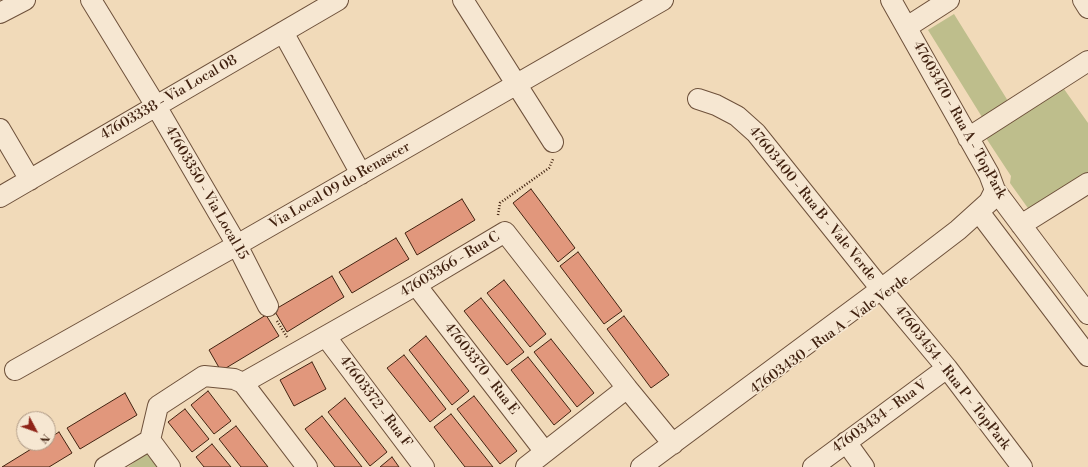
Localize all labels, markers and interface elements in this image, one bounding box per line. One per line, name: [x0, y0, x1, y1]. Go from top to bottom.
street label: 47603470 - Rua A - TopPark: [909, 38, 1009, 202]
street label: 47603338 - Via Local 08: [98, 52, 240, 144]
street label: 47603350 - Via Local 15: [161, 123, 251, 263]
street label: 47603400 - Rua B - Vale Verde: [744, 123, 880, 285]
street label: Via Local 09 do Renascer: [267, 139, 413, 233]
street label: 47603366 - Rua C: [397, 229, 503, 301]
street label: 47603430 - Rua A - Vale Verde: [747, 272, 913, 398]
street label: 47603454 - Rua P - TopPark: [891, 303, 1013, 453]
street label: 47603370 - Rua E: [440, 320, 522, 418]
street label: 47603372 - Rua F: [335, 353, 415, 451]
street label: 47603434 - Rua V: [829, 377, 931, 457]
north arrow: [16, 411, 56, 451]
text: N: [36, 430, 52, 446]

